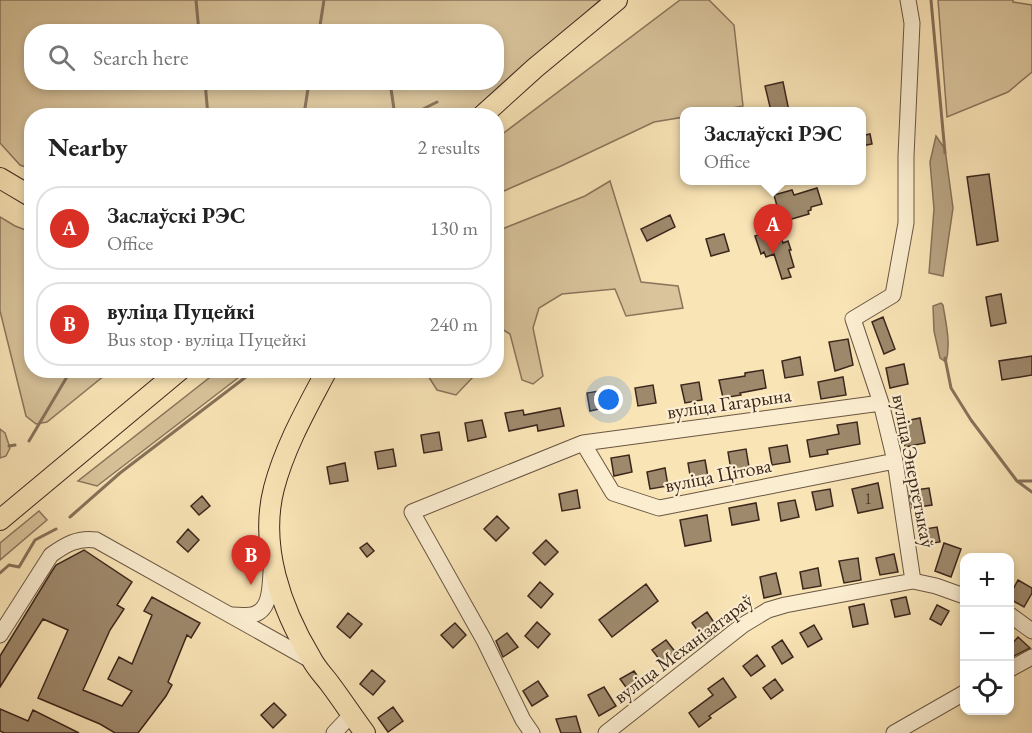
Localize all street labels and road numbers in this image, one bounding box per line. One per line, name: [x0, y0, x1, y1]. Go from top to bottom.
street label: вуліца Гагарына: [665, 381, 793, 425]
street label: вуліца Энергетыкаў: [886, 392, 942, 550]
street label: вуліца Цітова: [662, 452, 774, 498]
street label: вуліца Механізатараў: [608, 587, 758, 709]

